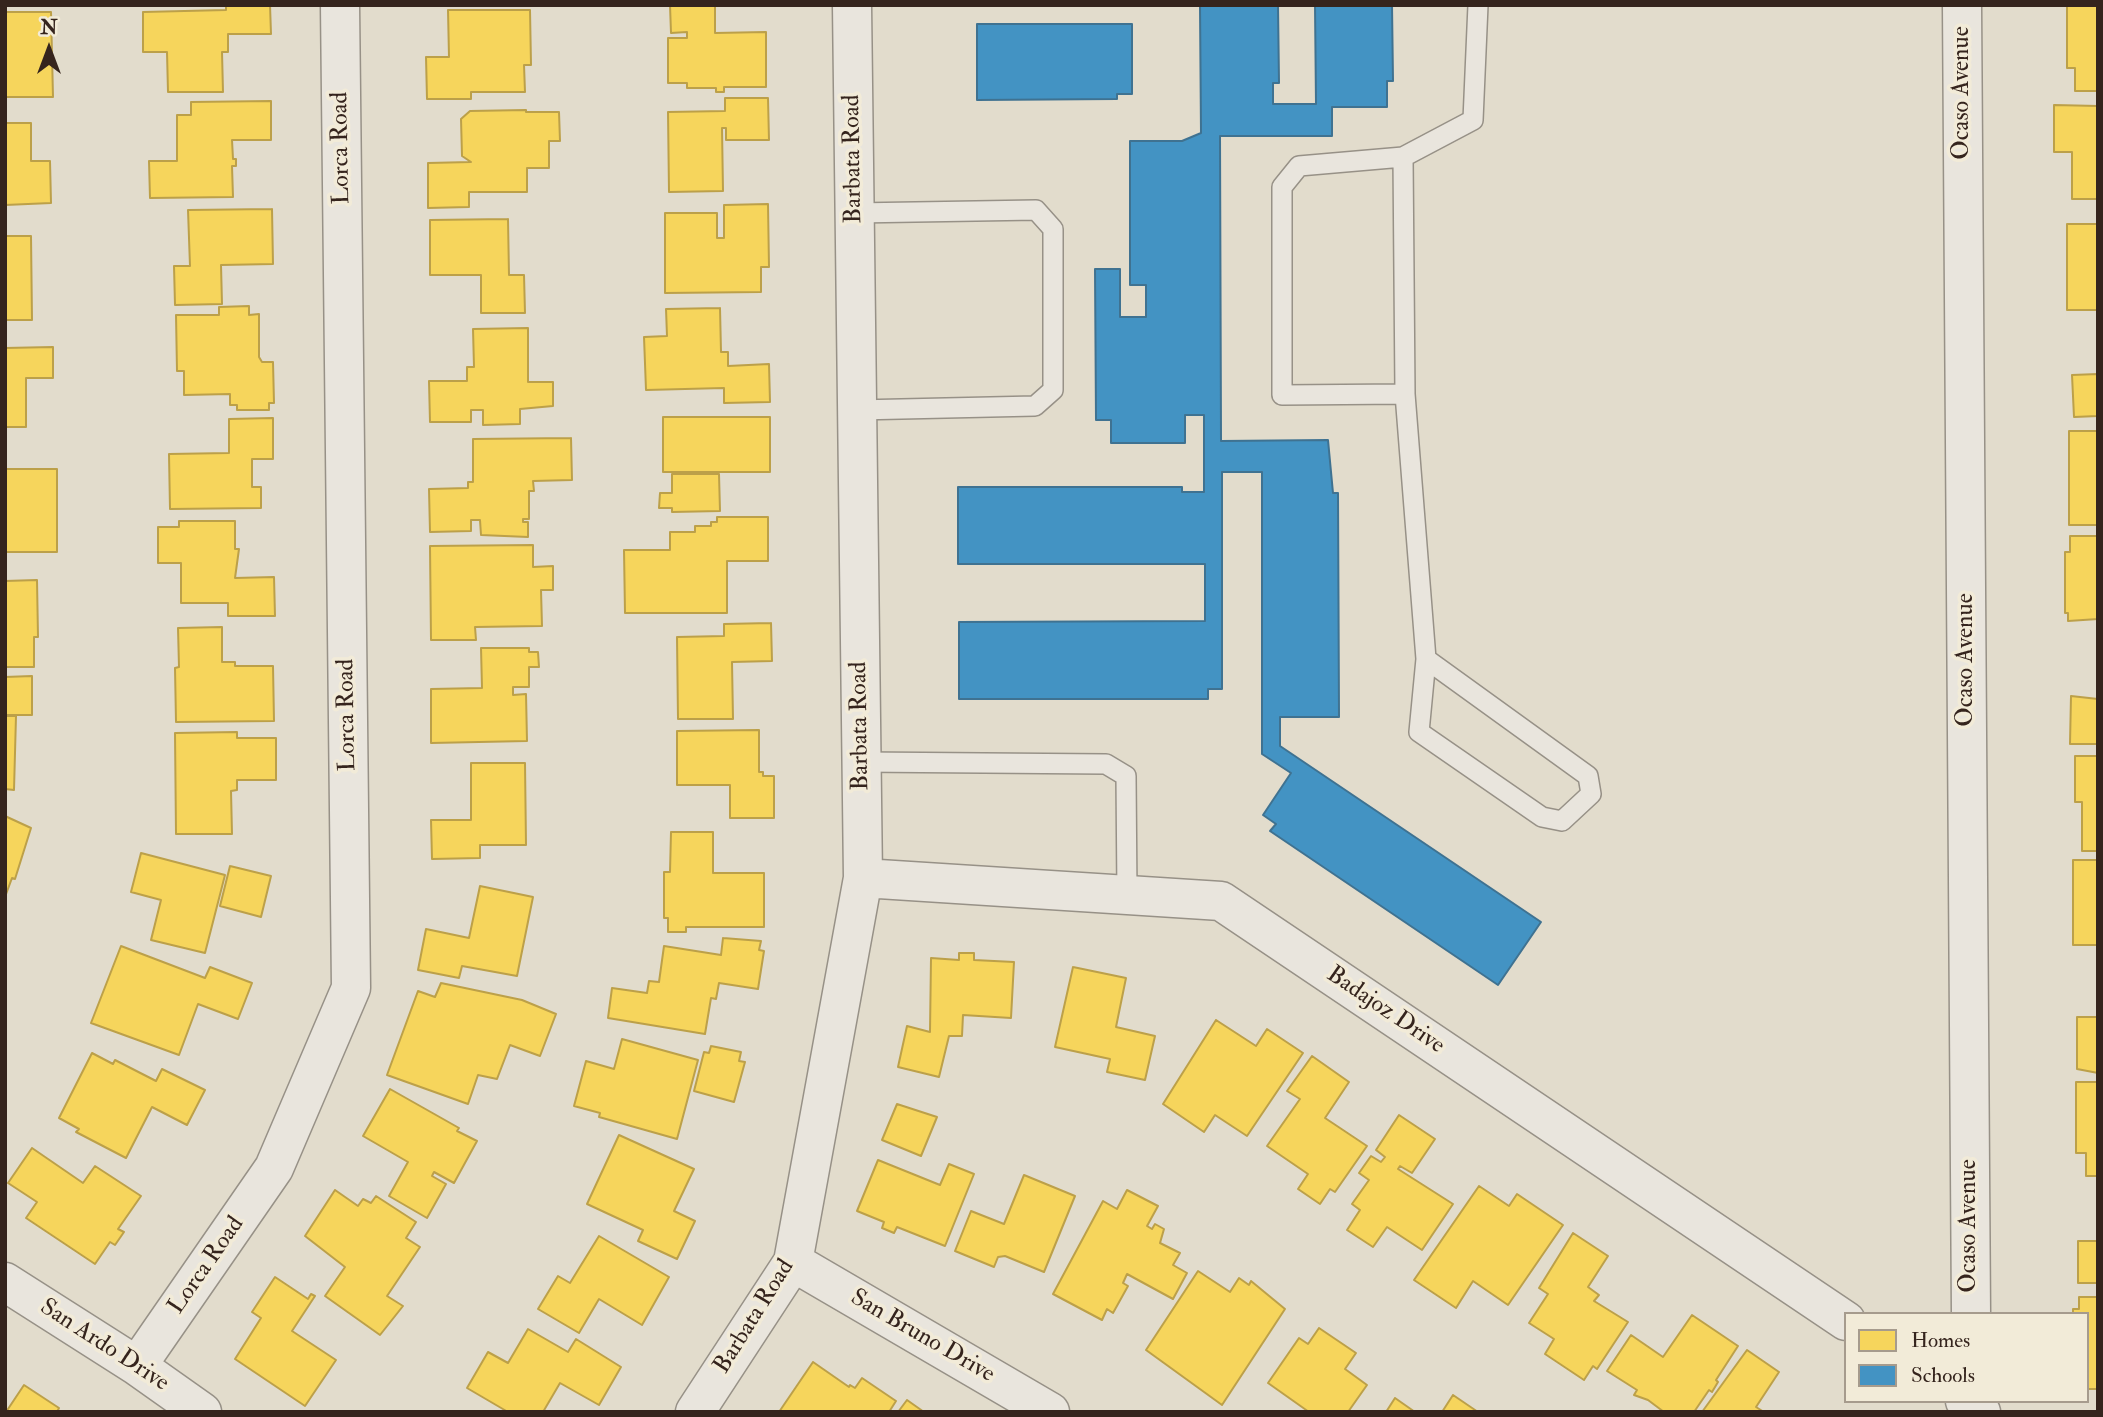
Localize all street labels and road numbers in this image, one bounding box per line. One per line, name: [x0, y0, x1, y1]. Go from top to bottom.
street label: Ocaso Avenue: [1949, 26, 1977, 160]
street label: Lorca Road: [327, 91, 357, 205]
street label: Barbata Road: [838, 94, 870, 224]
street label: Ocaso Avenue: [1953, 593, 1981, 727]
street label: Lorca Road: [333, 658, 363, 772]
street label: Barbata Road: [845, 661, 877, 791]
street label: Badajoz Drive: [1321, 961, 1449, 1061]
street label: Ocaso Avenue: [1956, 1159, 1984, 1293]
street label: Lorca Road: [163, 1212, 251, 1320]
street label: Barbata Road: [709, 1255, 801, 1379]
street label: San Bruno Drive: [845, 1284, 999, 1390]
street label: San Ardo Drive: [34, 1294, 174, 1398]

